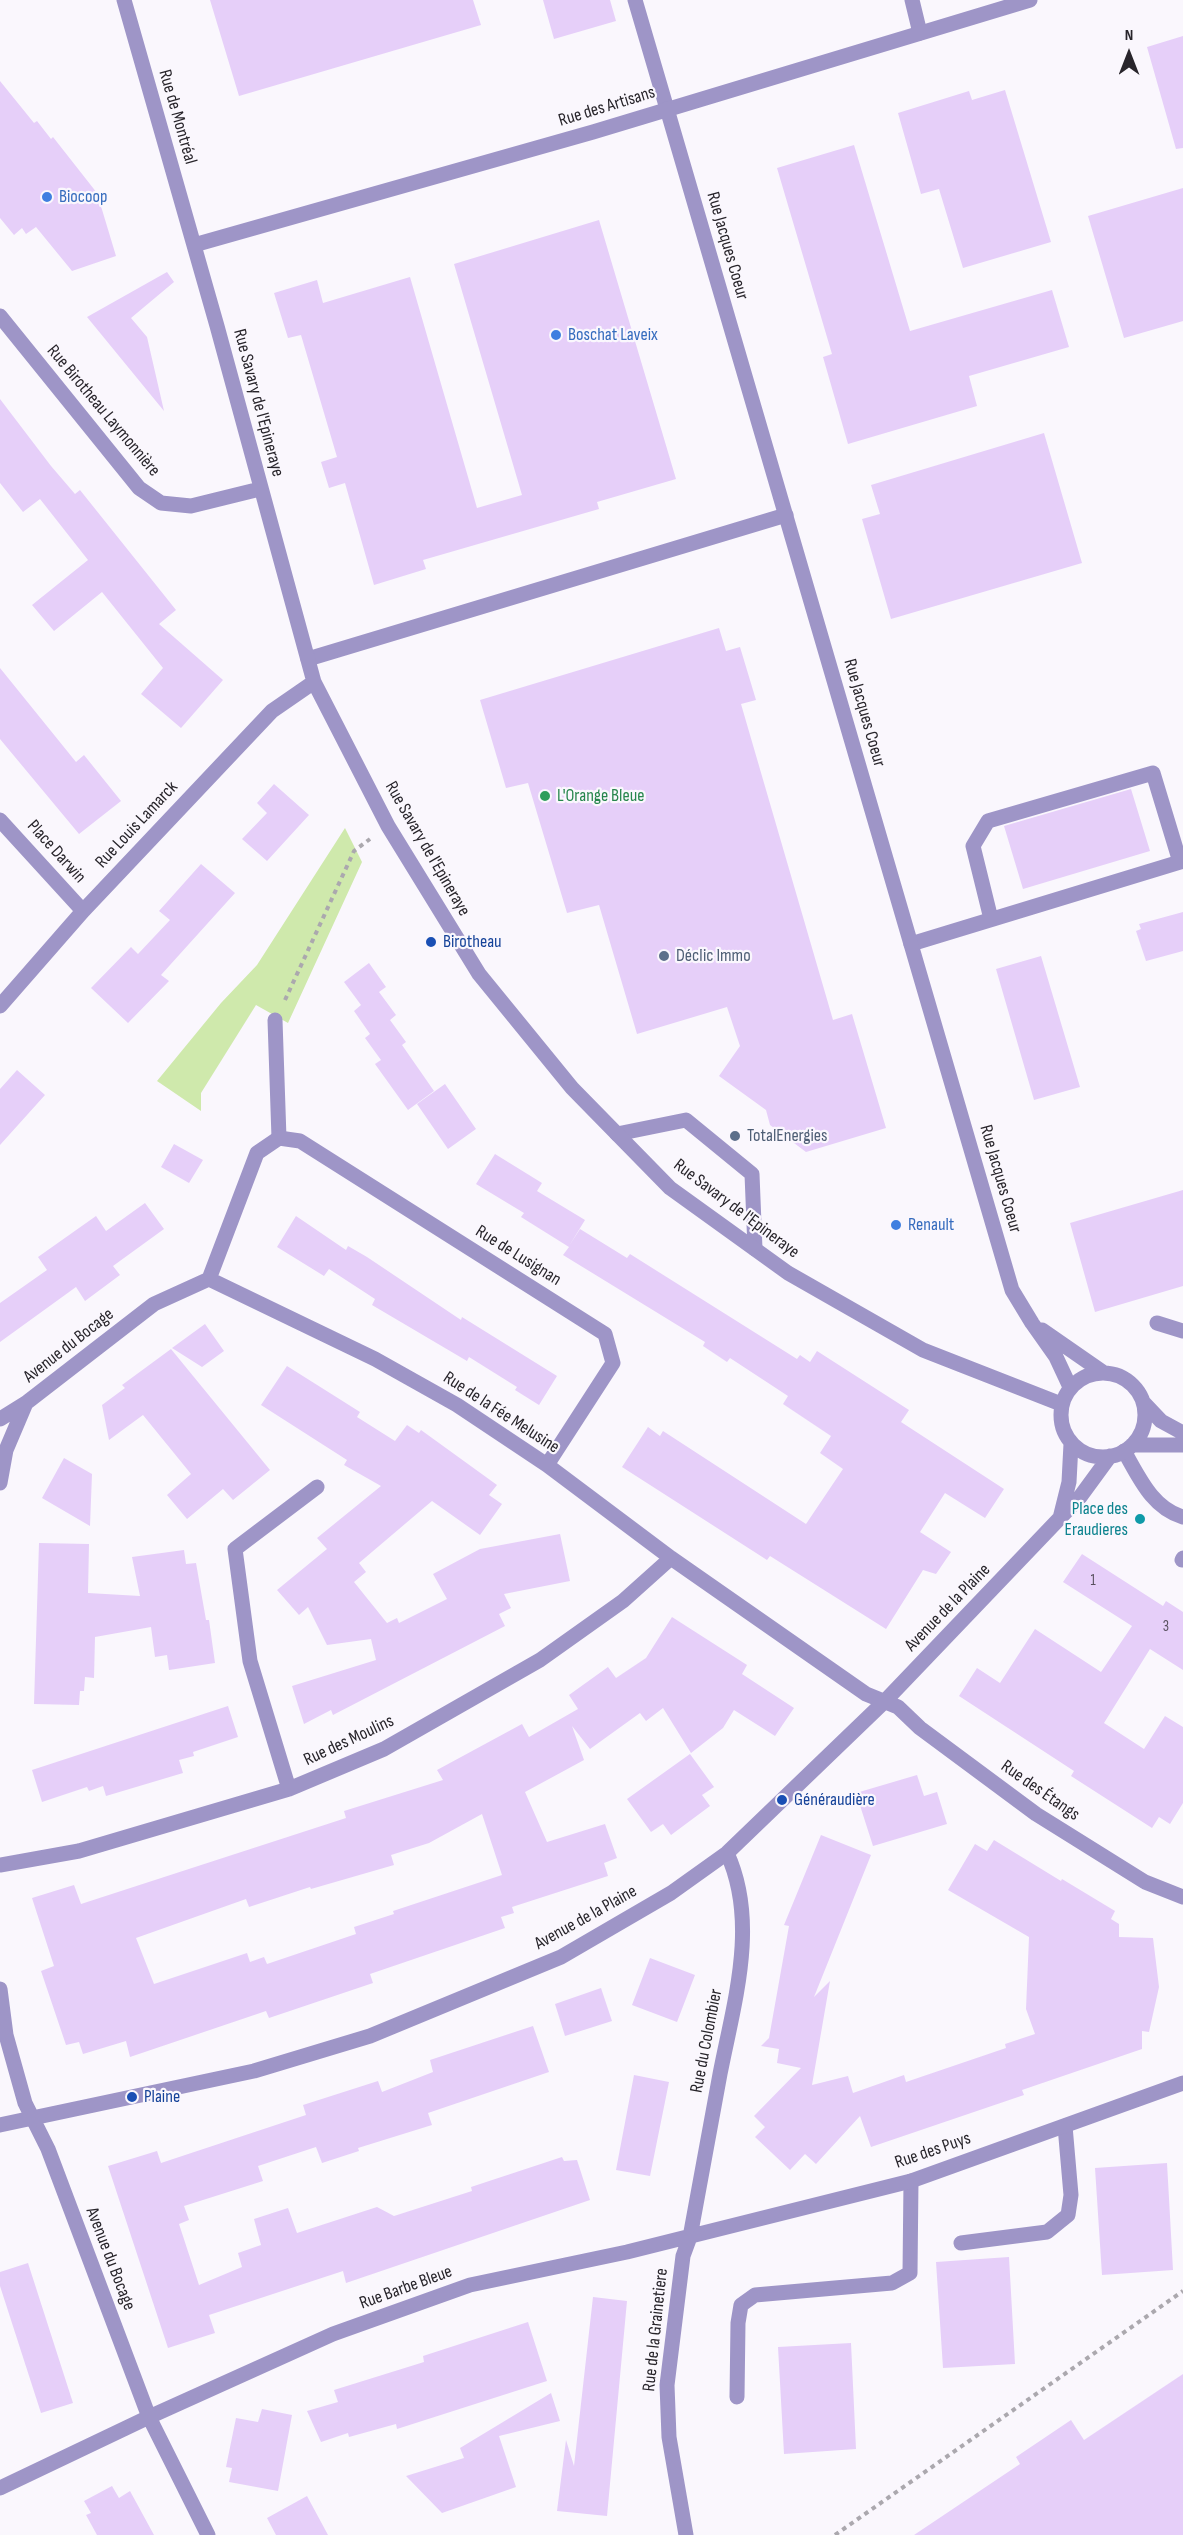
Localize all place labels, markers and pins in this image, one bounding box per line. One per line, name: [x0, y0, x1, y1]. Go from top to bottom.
place label: Biocoop: [59, 186, 107, 208]
marker: Biocoop: [40, 190, 54, 204]
place label: Boschat Laveix: [568, 324, 658, 346]
marker: Boschat Laveix: [549, 328, 563, 342]
place label: L'Orange Bleue: [557, 785, 644, 807]
marker: L'Orange Bleue: [538, 789, 552, 803]
place label: Birotheau: [443, 931, 502, 953]
marker: Birotheau: [424, 935, 438, 949]
place label: Déclic Immo: [676, 945, 751, 967]
marker: Déclic Immo: [657, 949, 671, 963]
place label: TotalEnergies: [747, 1125, 828, 1147]
marker: TotalEnergies: [728, 1129, 742, 1143]
place label: Renault: [908, 1214, 954, 1236]
marker: Renault: [889, 1218, 903, 1232]
place label: Place des Eraudieres: [1065, 1498, 1128, 1540]
marker: Place des Eraudieres: [1133, 1512, 1147, 1526]
place label: Généraudière: [794, 1789, 875, 1811]
marker: Généraudière: [775, 1793, 789, 1807]
place label: Plaine: [144, 2086, 180, 2108]
marker: Plaine: [125, 2090, 139, 2104]

